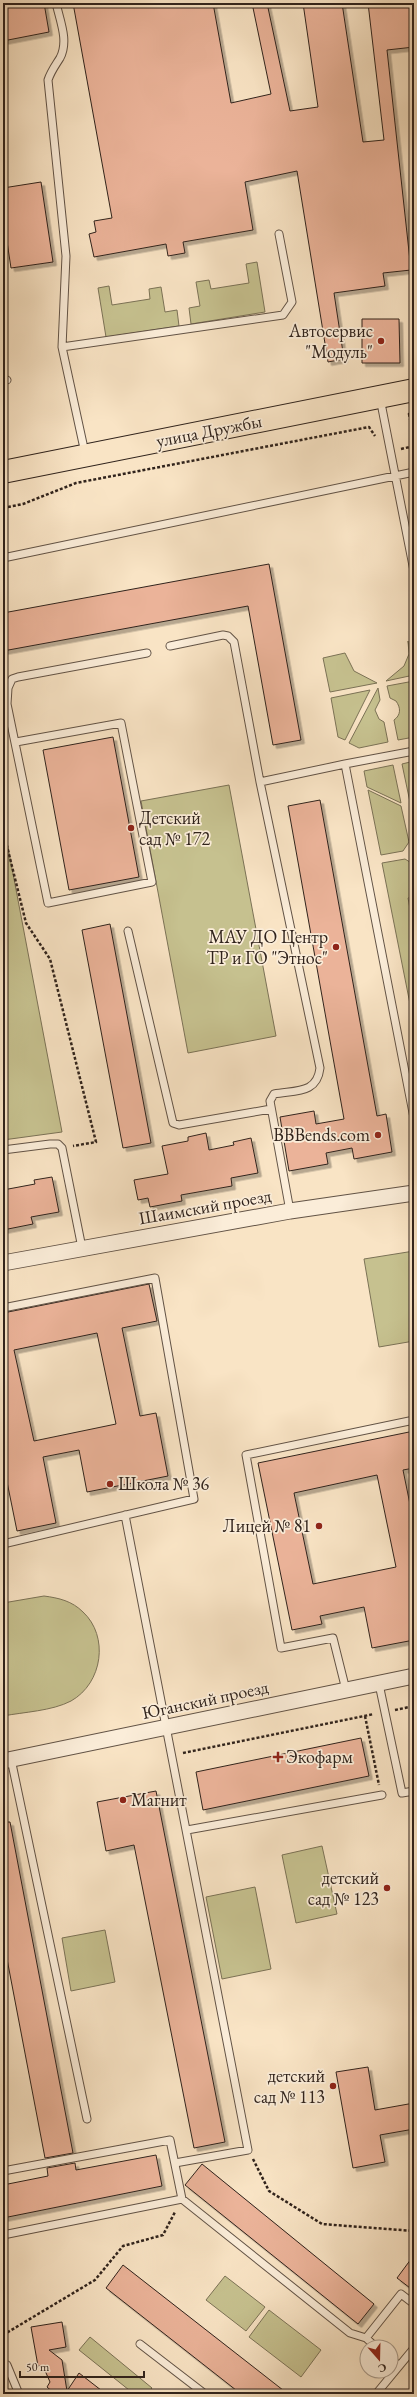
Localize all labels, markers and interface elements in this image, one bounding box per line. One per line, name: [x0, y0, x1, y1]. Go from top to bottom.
place label: Автосервис "Модуль": [288, 319, 373, 363]
marker: Автосервис "Модуль": [376, 336, 386, 346]
street label: улица Дружбы: [154, 409, 264, 452]
place label: Детский сад № 172: [139, 806, 211, 850]
marker: Детский сад № 172: [126, 823, 136, 833]
place label: МАУ ДО Центр ТР и ГО "Этнос": [206, 925, 328, 969]
marker: МАУ ДО Центр ТР и ГО "Этнос": [331, 942, 341, 952]
place label: BBBends.com: [273, 1123, 370, 1146]
marker: BBBends.com: [373, 1130, 383, 1140]
street label: Шаимский проезд: [137, 1184, 273, 1229]
place label: Школа № 36: [118, 1472, 210, 1495]
marker: Школа № 36: [105, 1479, 115, 1489]
place label: Лицей № 81: [223, 1514, 311, 1537]
marker: Лицей № 81: [314, 1521, 324, 1531]
street label: Юганский проезд: [139, 1675, 270, 1724]
place label: Экофарм: [286, 1745, 353, 1768]
marker: Экофарм: [273, 1752, 283, 1762]
place label: Магнит: [131, 1788, 187, 1811]
marker: Магнит: [118, 1795, 128, 1805]
place label: детский сад № 123: [308, 1866, 379, 1910]
marker: детский сад № 123: [382, 1883, 392, 1893]
place label: детский сад № 113: [254, 2064, 325, 2108]
marker: детский сад № 113: [328, 2081, 338, 2091]
north arrow: [359, 2339, 399, 2379]
scale bar: [20, 2353, 144, 2379]
text: 50 m: [26, 2359, 50, 2375]
text: С: [376, 2360, 388, 2376]

